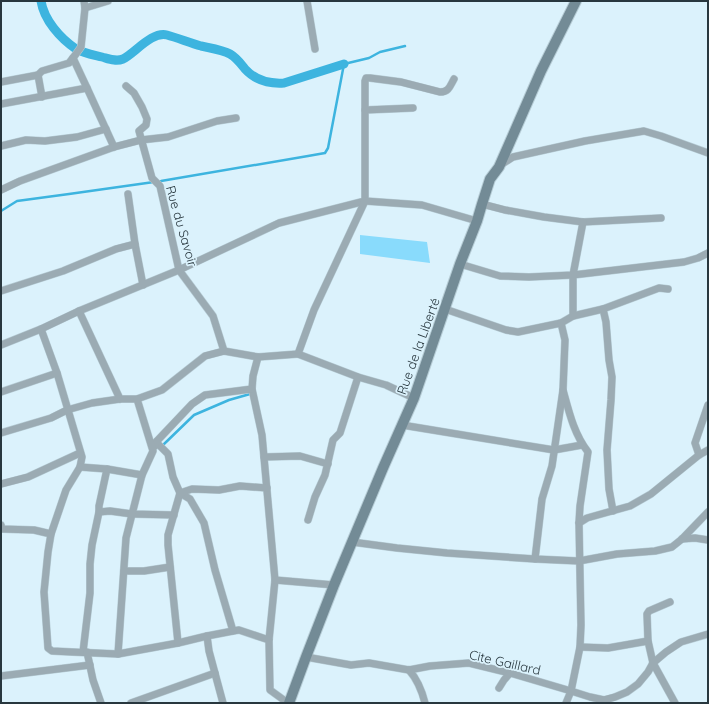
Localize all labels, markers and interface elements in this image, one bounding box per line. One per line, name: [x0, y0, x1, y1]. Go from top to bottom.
street label: Rue du Savoir: [163, 184, 201, 268]
street label: Rue de la Liberté: [393, 295, 443, 397]
street label: Cite Gaillard: [468, 646, 542, 678]

